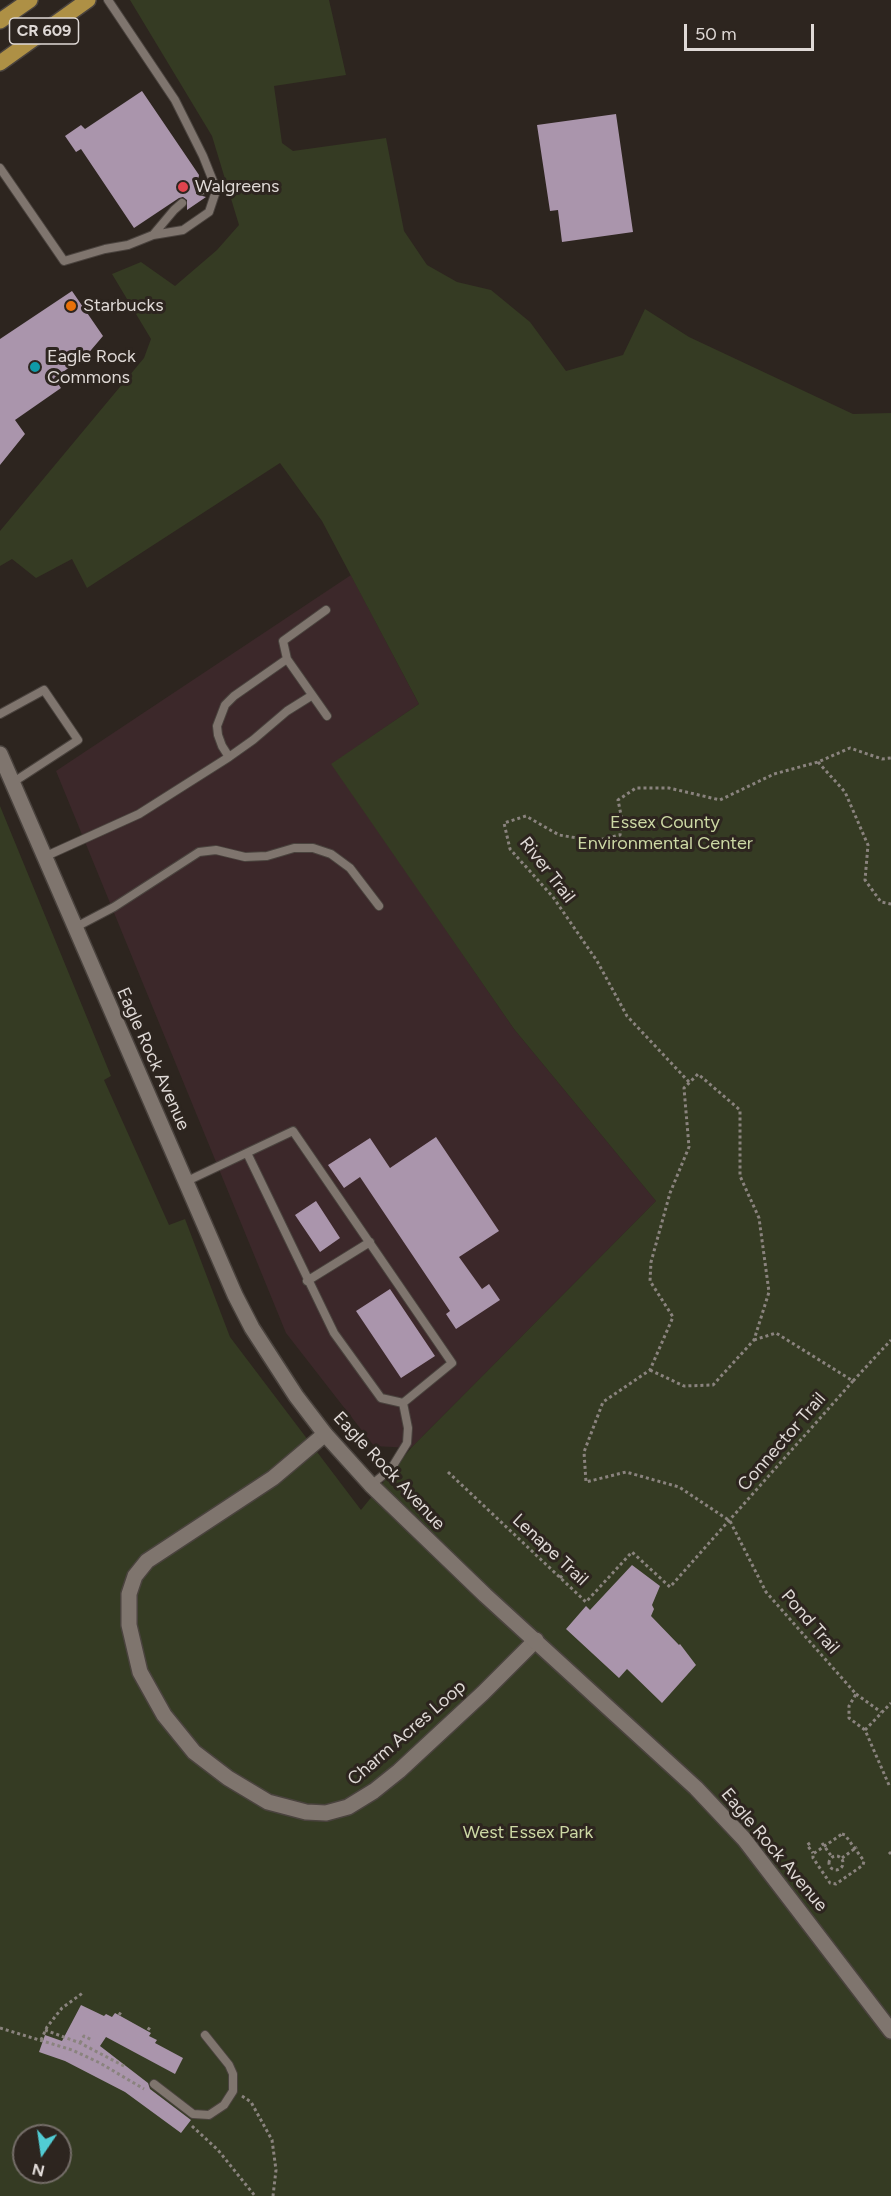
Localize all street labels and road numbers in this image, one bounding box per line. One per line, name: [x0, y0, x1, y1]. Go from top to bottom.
road number: CR 609: [9, 18, 78, 44]
street label: River Trail: [515, 833, 579, 907]
street label: Eagle Rock Avenue: [112, 984, 194, 1134]
street label: Connector Trail: [733, 1388, 831, 1496]
street label: Eagle Rock Avenue: [329, 1407, 449, 1535]
street label: Lenape Trail: [508, 1509, 592, 1591]
street label: Pond Trail: [776, 1585, 844, 1659]
street label: Charm Acres Loop: [344, 1676, 470, 1790]
street label: Eagle Rock Avenue: [716, 1784, 832, 1916]

